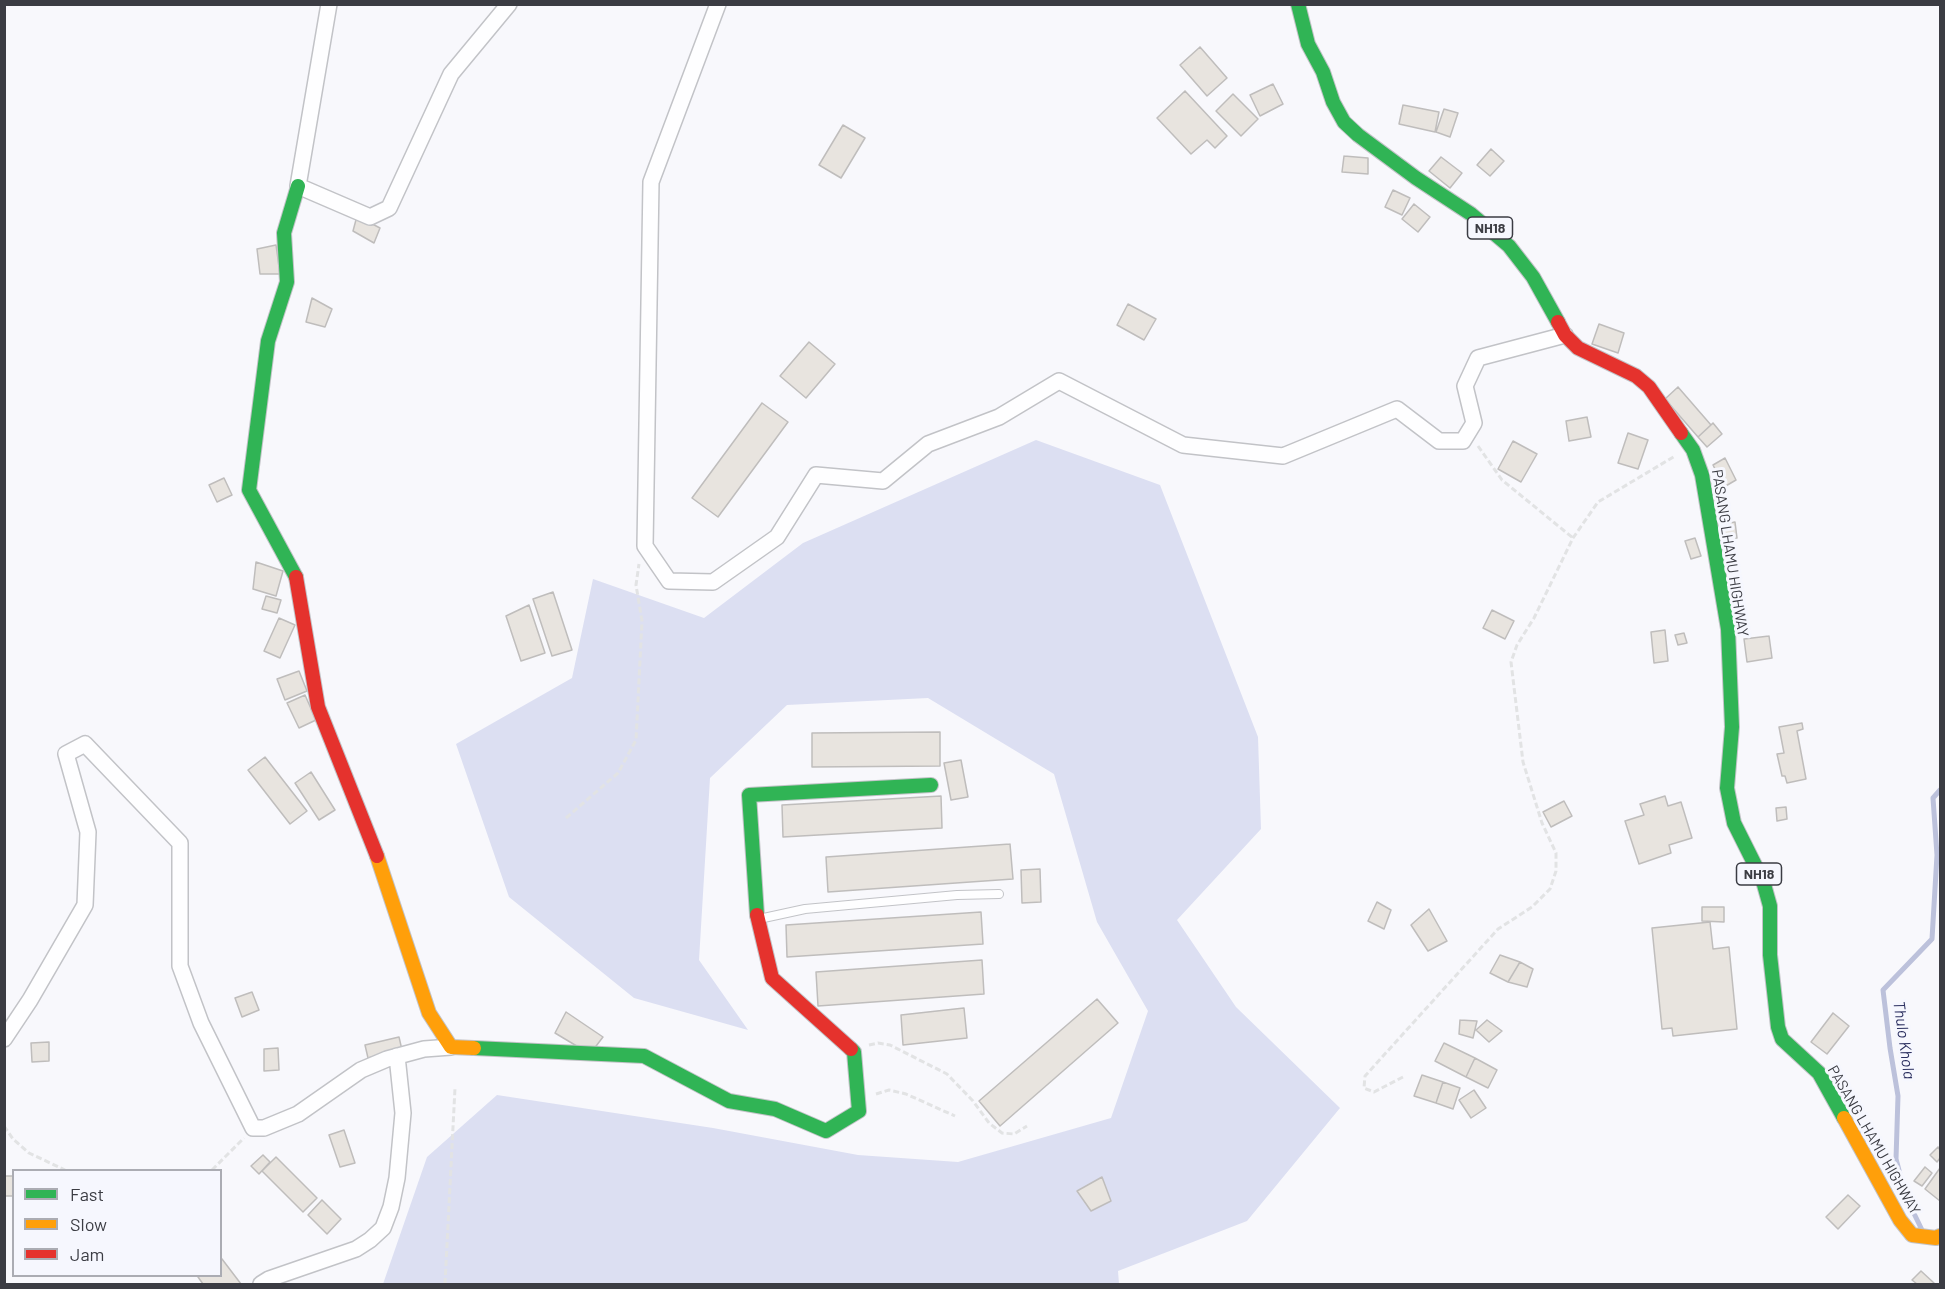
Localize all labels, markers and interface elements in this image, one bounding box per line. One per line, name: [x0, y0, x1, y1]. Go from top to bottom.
road number: NH18: [1468, 217, 1512, 239]
street label: PASANG LHAMU HIGHWAY: [1708, 468, 1752, 638]
road number: NH18: [1736, 863, 1782, 885]
water label: Thulo Khola: [1889, 1000, 1919, 1080]
street label: PASANG LHAMU HIGHWAY: [1824, 1062, 1924, 1218]
legend: [12, 1169, 222, 1277]
text: Fast: [70, 1183, 104, 1205]
text: Slow: [70, 1213, 107, 1235]
text: Jam: [70, 1243, 104, 1265]

